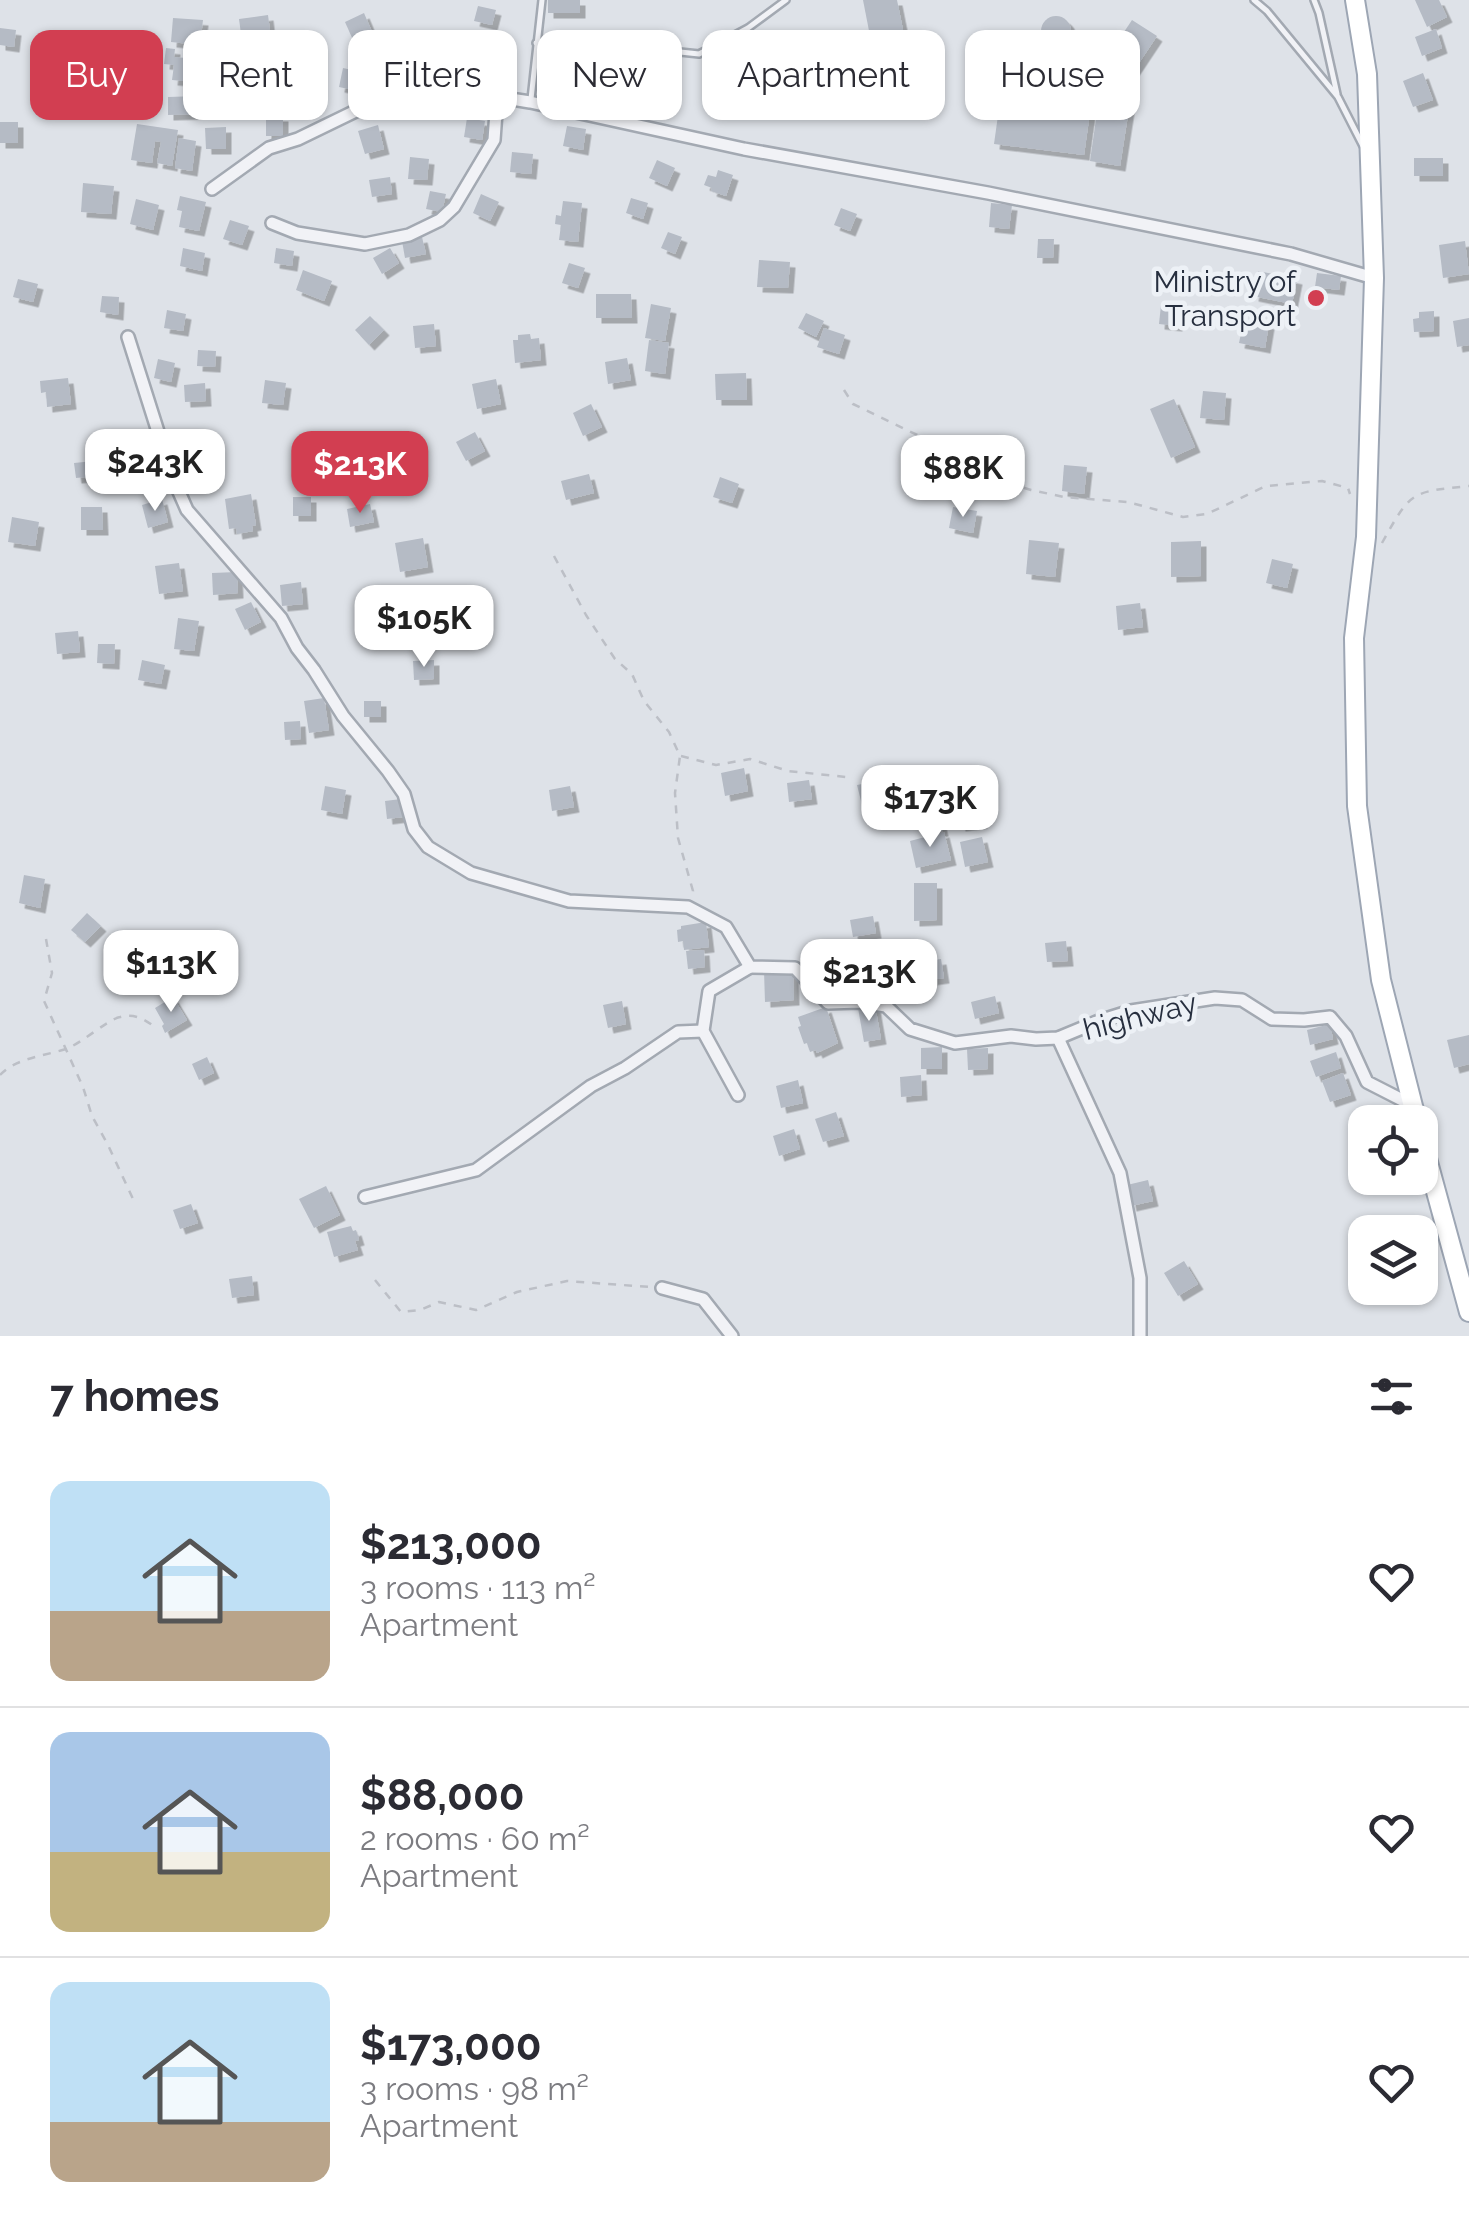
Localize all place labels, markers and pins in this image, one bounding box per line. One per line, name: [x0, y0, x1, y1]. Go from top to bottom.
place label: Ministry of Transport: [1153, 264, 1297, 333]
marker: Ministry of Transport: [1305, 287, 1327, 309]
pin: $243K: [85, 429, 225, 514]
pin: $213K: [290, 431, 430, 516]
pin: $88K: [904, 435, 1022, 520]
pin: $105K: [354, 585, 494, 670]
pin: $173K: [860, 765, 1000, 850]
pin: $113K: [101, 930, 241, 1015]
pin: $213K: [799, 939, 939, 1024]

